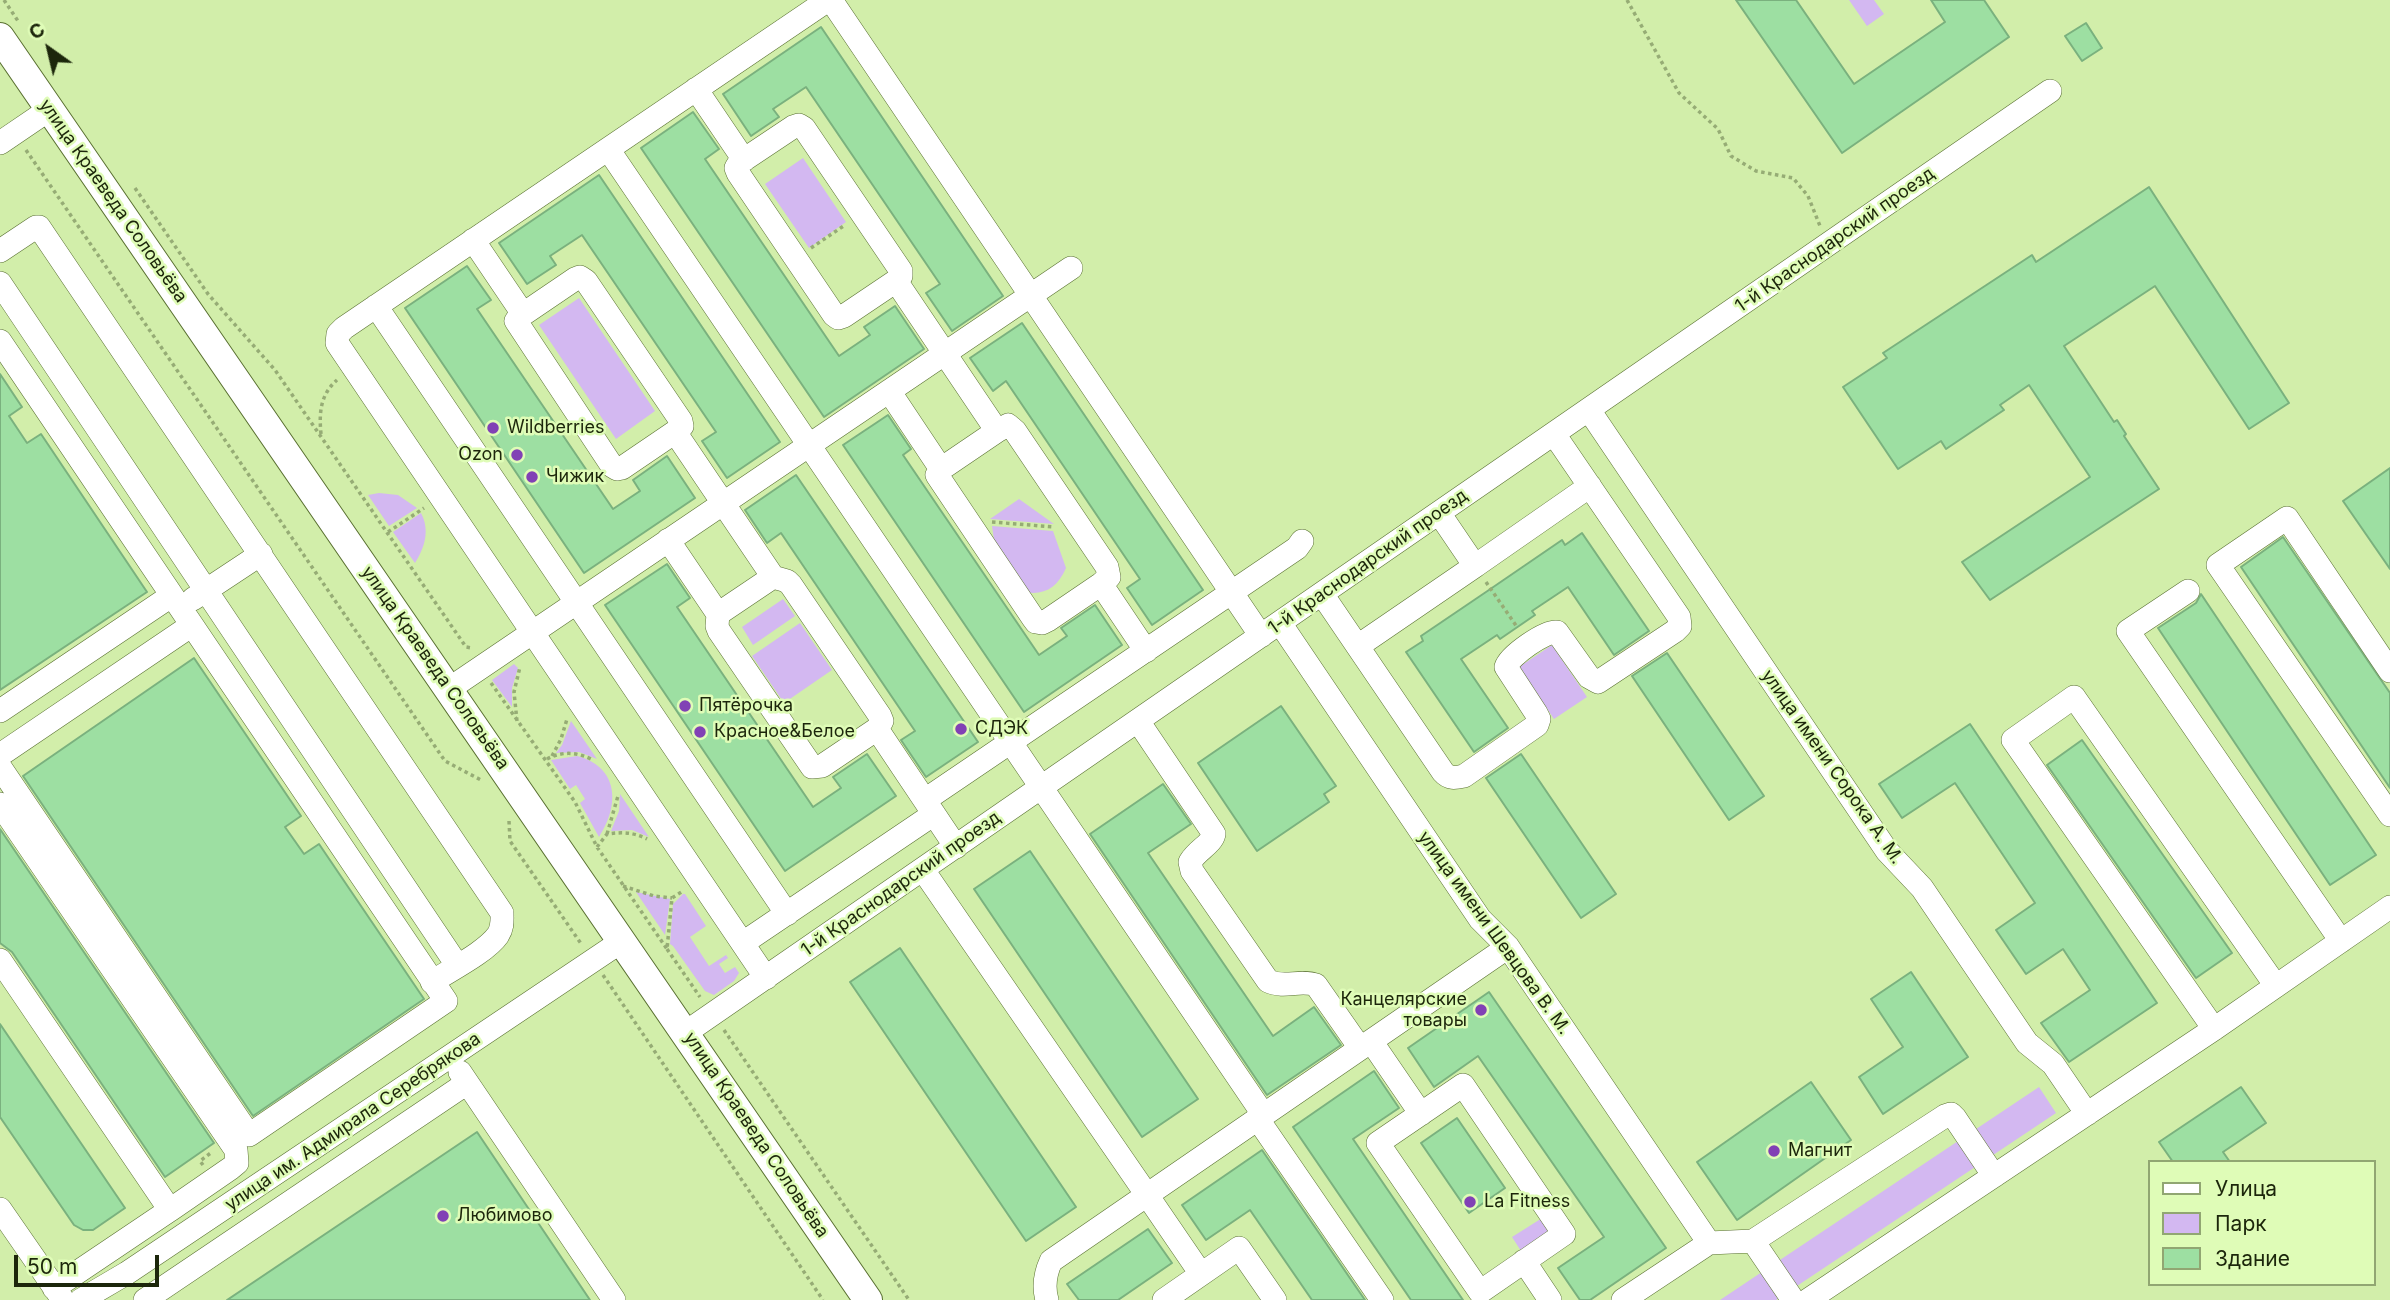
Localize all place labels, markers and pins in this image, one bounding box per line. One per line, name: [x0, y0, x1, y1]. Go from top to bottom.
place label: Wildberries: [507, 417, 604, 439]
marker: Wildberries: [485, 420, 501, 436]
place label: Ozon: [458, 444, 503, 466]
marker: Ozon: [509, 447, 525, 463]
place label: Чижик: [546, 466, 604, 488]
marker: Чижик: [524, 469, 540, 485]
place label: Пятёрочка: [699, 695, 793, 717]
marker: Пятёрочка: [677, 698, 693, 714]
place label: СДЭК: [975, 718, 1028, 740]
place label: Красное&Белое: [714, 721, 855, 743]
marker: СДЭК: [953, 721, 969, 737]
marker: Красное&Белое: [692, 724, 708, 740]
place label: Канцелярские товары: [1340, 989, 1467, 1032]
marker: Канцелярские товары: [1473, 1002, 1489, 1018]
place label: Магнит: [1788, 1140, 1852, 1162]
marker: Магнит: [1766, 1143, 1782, 1159]
place label: La Fitness: [1484, 1191, 1570, 1213]
marker: La Fitness: [1462, 1194, 1478, 1210]
place label: Любимово: [457, 1205, 553, 1227]
marker: Любимово: [435, 1208, 451, 1224]

